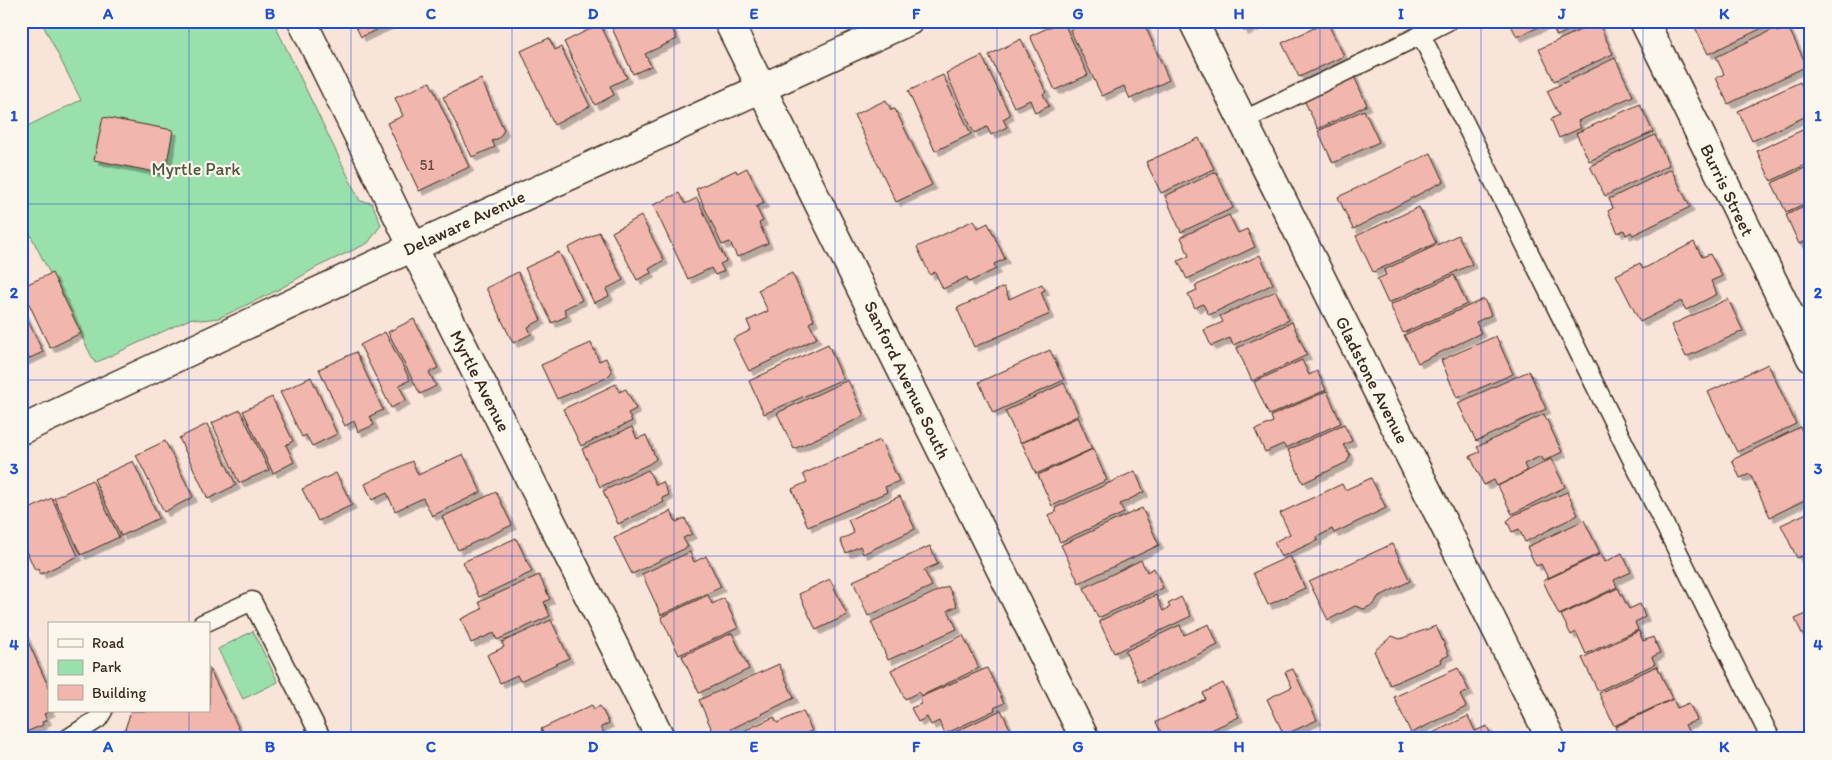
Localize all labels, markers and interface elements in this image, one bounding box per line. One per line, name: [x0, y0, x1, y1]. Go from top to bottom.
text: A: [102, 4, 114, 23]
text: B: [265, 4, 276, 23]
text: C: [426, 4, 437, 23]
text: D: [588, 4, 599, 23]
text: E: [750, 4, 759, 23]
text: F: [912, 4, 921, 23]
text: G: [1072, 4, 1084, 23]
text: H: [1233, 4, 1245, 23]
text: I: [1398, 4, 1404, 23]
text: J: [1557, 4, 1566, 23]
text: K: [1719, 4, 1730, 23]
text: 1: [10, 106, 18, 125]
text: 1: [1814, 106, 1822, 125]
street label: Burris Street: [1695, 140, 1759, 240]
house number: 51: [420, 156, 434, 174]
park label: Myrtle Park: [151, 158, 241, 180]
street label: Delaware Avenue: [399, 185, 529, 261]
text: 2: [10, 283, 19, 302]
text: 2: [1814, 283, 1823, 302]
street label: Sanford Avenue South: [859, 297, 955, 463]
street label: Gladstone Avenue: [1330, 313, 1414, 447]
street label: Myrtle Avenue: [445, 327, 515, 435]
text: 3: [10, 459, 19, 478]
text: 3: [1814, 459, 1823, 478]
legend: [48, 622, 210, 712]
text: Road: [92, 634, 125, 652]
text: 4: [9, 635, 19, 654]
text: 4: [1813, 635, 1823, 654]
text: Park: [92, 658, 122, 676]
text: Building: [92, 684, 146, 702]
text: A: [102, 737, 114, 756]
text: B: [265, 737, 276, 756]
text: C: [426, 737, 437, 756]
text: D: [588, 737, 599, 756]
text: E: [750, 737, 759, 756]
text: F: [912, 737, 921, 756]
text: G: [1072, 737, 1084, 756]
text: H: [1233, 737, 1245, 756]
text: I: [1398, 737, 1404, 756]
text: J: [1557, 737, 1566, 756]
text: K: [1719, 737, 1730, 756]

